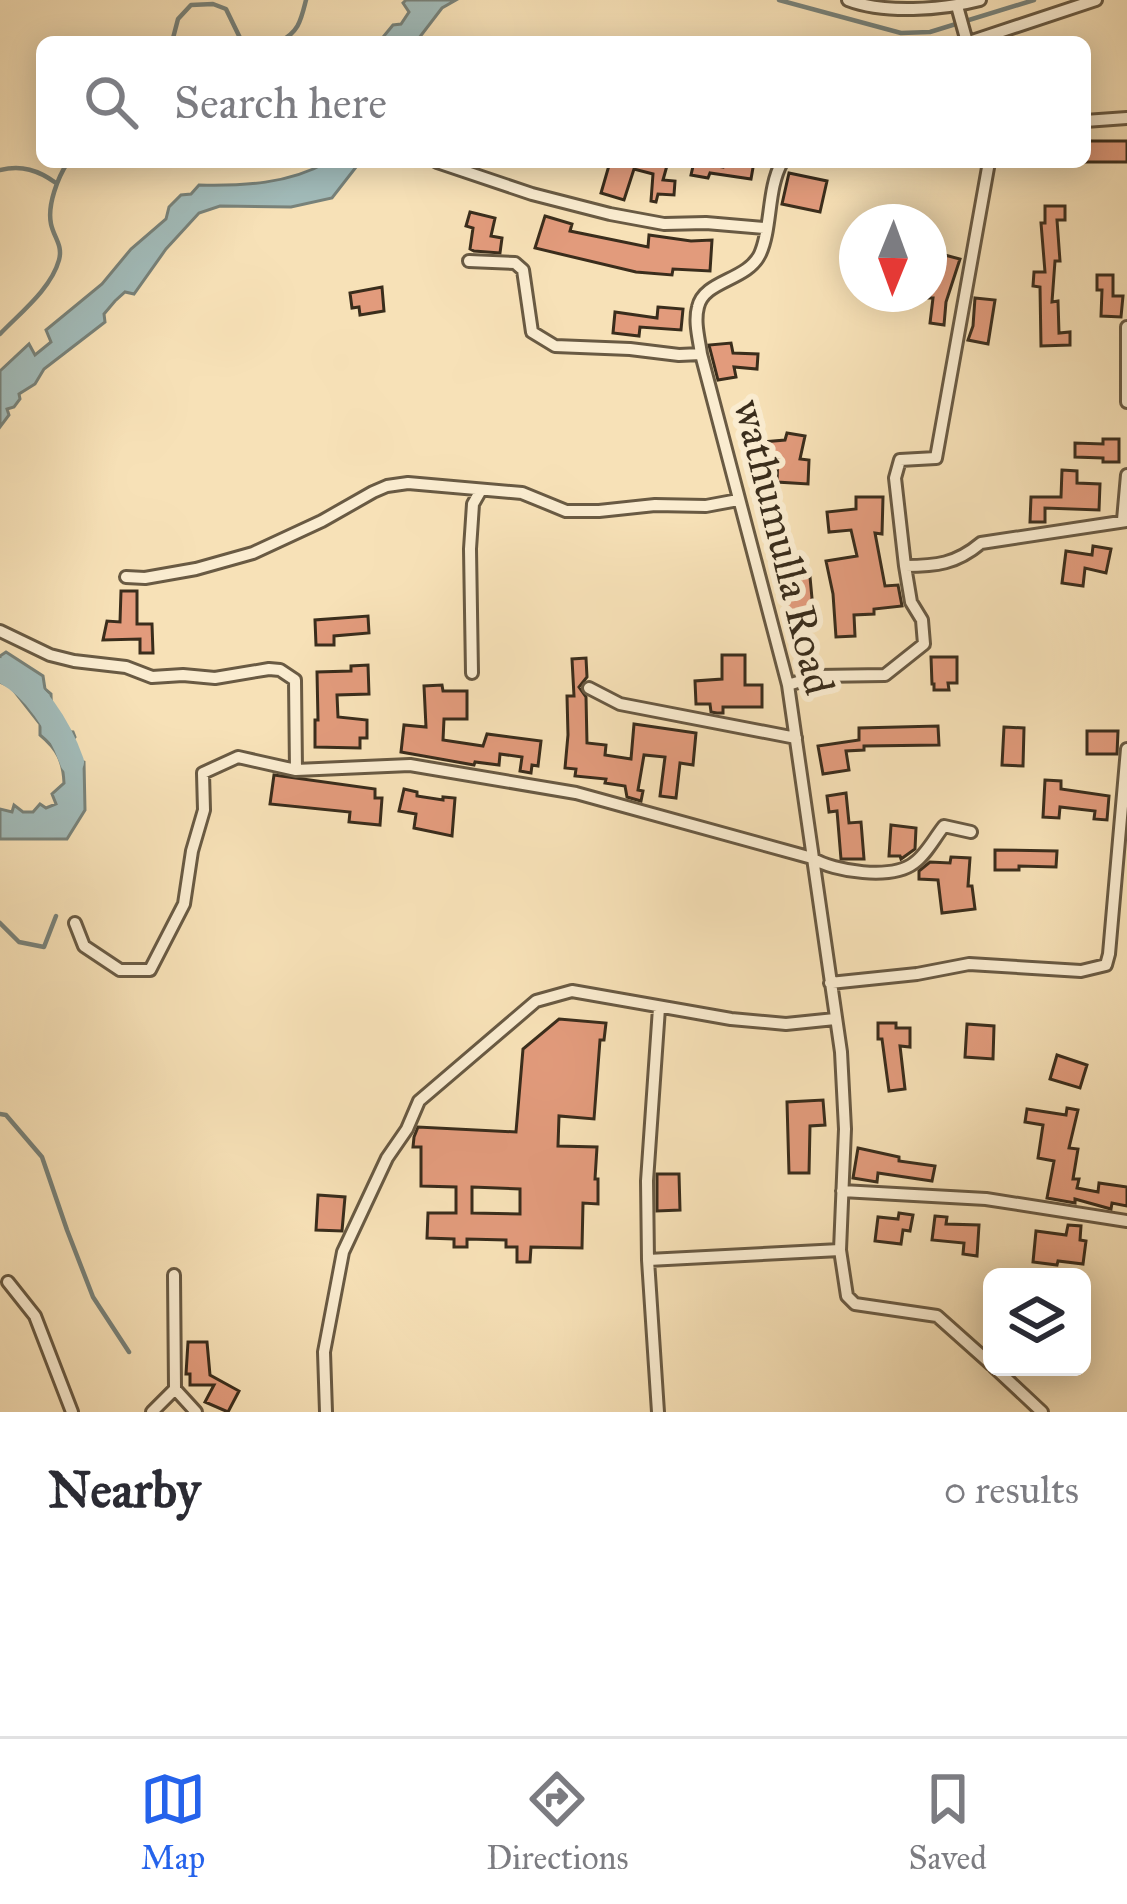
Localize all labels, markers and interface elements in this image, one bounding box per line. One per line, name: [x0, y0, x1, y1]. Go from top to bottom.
search box: [36, 36, 1091, 168]
icon: search: [78, 69, 144, 135]
text: Search here: [174, 75, 387, 130]
north arrow: [839, 204, 947, 312]
street label: wathumulla Road: [722, 394, 846, 700]
map controls: [983, 1268, 1091, 1376]
button: layers: [983, 1268, 1091, 1376]
text: Nearby: [48, 1459, 200, 1521]
text: 0 results: [944, 1466, 1079, 1514]
tab: Map: [140, 1766, 206, 1878]
tab: Directions: [486, 1766, 628, 1878]
tab: Saved: [909, 1766, 987, 1878]

